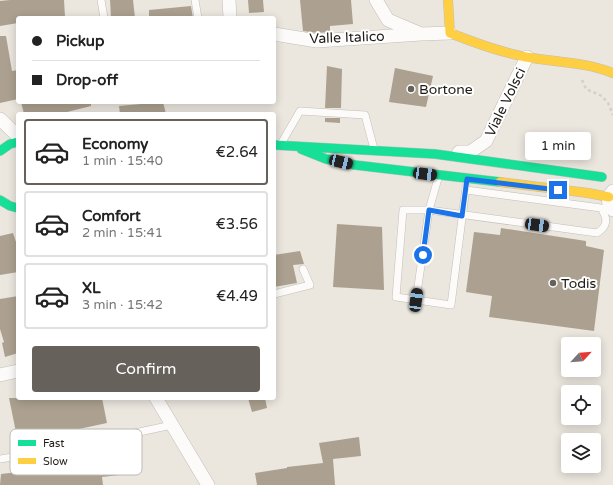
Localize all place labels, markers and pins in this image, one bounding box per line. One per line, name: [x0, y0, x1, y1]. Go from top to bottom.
place label: Bortone: [419, 81, 473, 98]
marker: Bortone: [406, 84, 416, 94]
place label: Todis: [561, 275, 596, 292]
marker: Todis: [548, 278, 558, 288]

